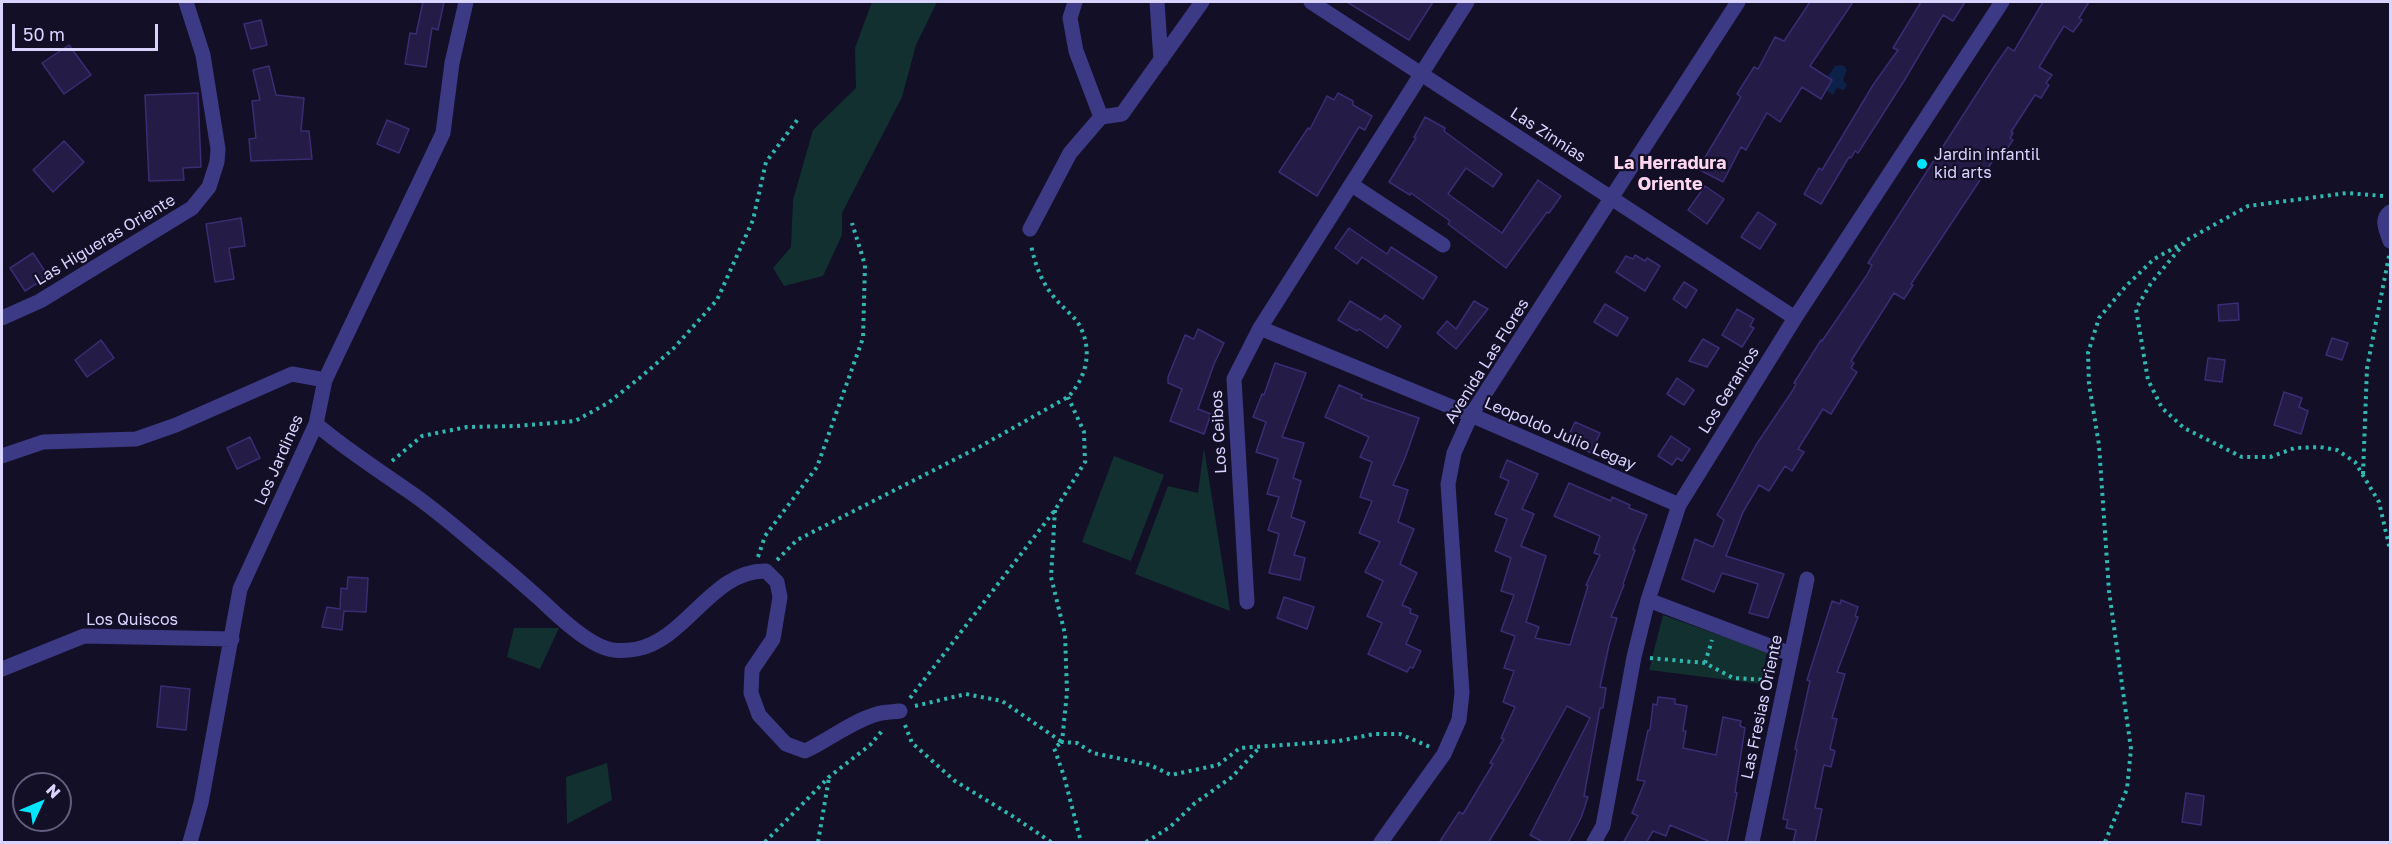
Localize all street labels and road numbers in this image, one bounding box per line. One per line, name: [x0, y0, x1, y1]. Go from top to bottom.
street label: Las Zinnias: [1507, 103, 1589, 167]
street label: Las Higueras Oriente: [31, 190, 179, 290]
street label: Avenida Las Flores: [1441, 295, 1533, 427]
street label: Los Geranios: [1695, 343, 1763, 437]
street label: Los Ceibos: [1207, 390, 1231, 474]
street label: Leopoldo Julio Legay: [1481, 393, 1639, 475]
street label: Los Jardines: [251, 412, 307, 508]
street label: Los Quiscos: [86, 610, 178, 630]
street label: Las Fresias Oriente: [1737, 633, 1787, 781]

